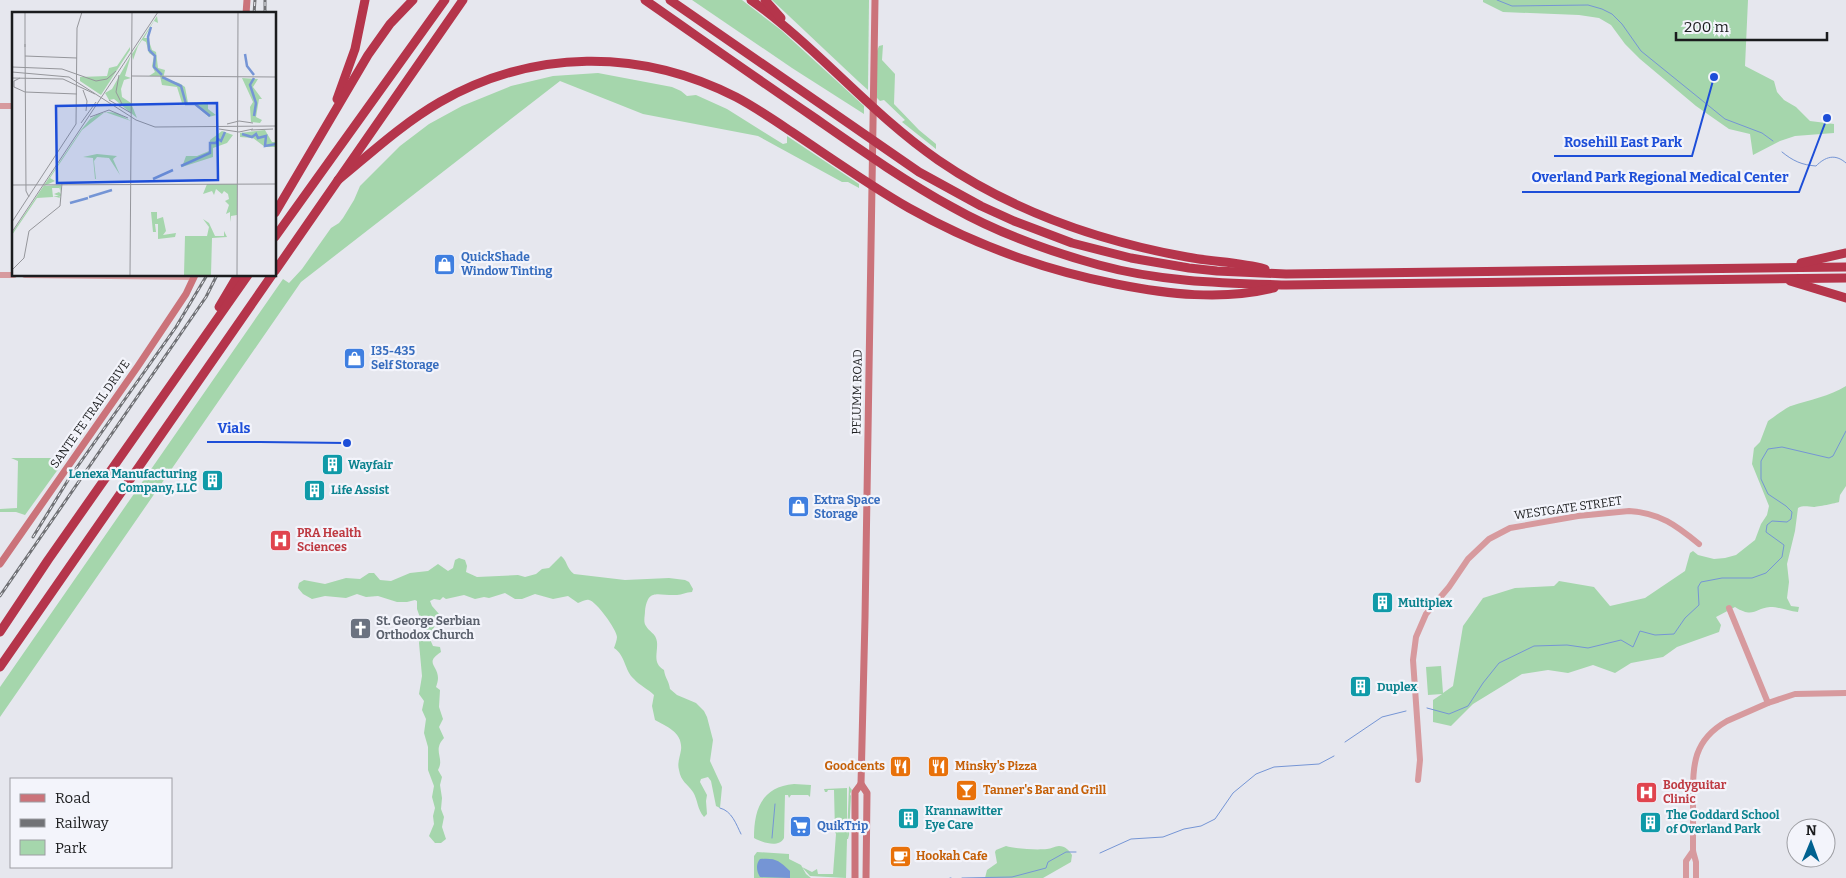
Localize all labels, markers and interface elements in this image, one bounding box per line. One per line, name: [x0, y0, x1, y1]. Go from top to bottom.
scale bar: [1676, 10, 1827, 42]
inset map: [12, 12, 276, 276]
text: 200 m: [1684, 18, 1729, 36]
callout: Rosehill East Park: [1554, 127, 1692, 156]
text: Rosehill East Park: [1564, 134, 1683, 151]
callout: Overland Park Regional Medical Center: [1522, 163, 1799, 192]
text: Overland Park Regional Medical Center: [1531, 169, 1789, 186]
place label: QuickShade Window Tinting: [461, 250, 553, 278]
shop icon: QuickShade Window Tinting: [433, 252, 457, 276]
place label: I35-435 Self Storage: [371, 344, 439, 372]
shop icon: I35-435 Self Storage: [343, 346, 367, 370]
street label: PFLUMM ROAD: [849, 349, 865, 435]
street label: SANTE FE TRAIL DRIVE: [47, 357, 133, 471]
callout: Vials: [207, 413, 260, 442]
text: Vials: [218, 420, 251, 437]
building icon: Wayfair: [320, 453, 344, 477]
place label: Wayfair: [348, 458, 393, 472]
place label: Lenexa Manufacturing Company, LLC: [68, 467, 197, 495]
building icon: Lenexa Manufacturing Company, LLC: [201, 469, 225, 493]
building icon: Life Assist: [303, 478, 327, 502]
place label: Life Assist: [331, 483, 390, 497]
place label: Extra Space Storage: [814, 493, 881, 521]
street label: WESTGATE STREET: [1513, 494, 1623, 522]
shop icon: Extra Space Storage: [786, 495, 810, 519]
place label: PRA Health Sciences: [297, 526, 362, 554]
hospital icon: PRA Health Sciences: [269, 528, 293, 552]
building icon: Multiplex: [1370, 591, 1394, 615]
place label: Multiplex: [1398, 596, 1453, 610]
place label: St. George Serbian Orthodox Church: [376, 614, 481, 642]
church icon: St. George Serbian Orthodox Church: [348, 616, 372, 640]
building icon: Duplex: [1349, 675, 1373, 699]
place label: Duplex: [1377, 680, 1417, 694]
restaurant icon: Goodcents: [889, 754, 913, 778]
restaurant icon: Minsky's Pizza: [927, 754, 951, 778]
place label: Goodcents: [824, 759, 885, 773]
place label: Minsky's Pizza: [955, 759, 1037, 773]
legend: [10, 778, 172, 868]
bar icon: Tanner's Bar and Grill: [955, 778, 979, 802]
place label: Bodyguitar Clinic: [1663, 778, 1727, 806]
hospital icon: Bodyguitar Clinic: [1635, 780, 1659, 804]
place label: Tanner's Bar and Grill: [983, 783, 1106, 797]
text: Road: [55, 789, 90, 807]
place label: Krannawitter Eye Care: [925, 804, 1003, 832]
building icon: Krannawitter Eye Care: [897, 806, 921, 830]
place label: The Goddard School of Overland Park: [1666, 808, 1780, 836]
building icon: The Goddard School of Overland Park: [1638, 810, 1662, 834]
text: Railway: [55, 814, 109, 832]
supermarket icon: QuikTrip: [789, 814, 813, 838]
north arrow: [1786, 818, 1836, 868]
place label: QuikTrip: [817, 819, 868, 833]
text: N: [1806, 822, 1817, 839]
text: Park: [55, 839, 87, 857]
cafe icon: Hookah Cafe: [888, 844, 912, 868]
place label: Hookah Cafe: [916, 849, 988, 863]

